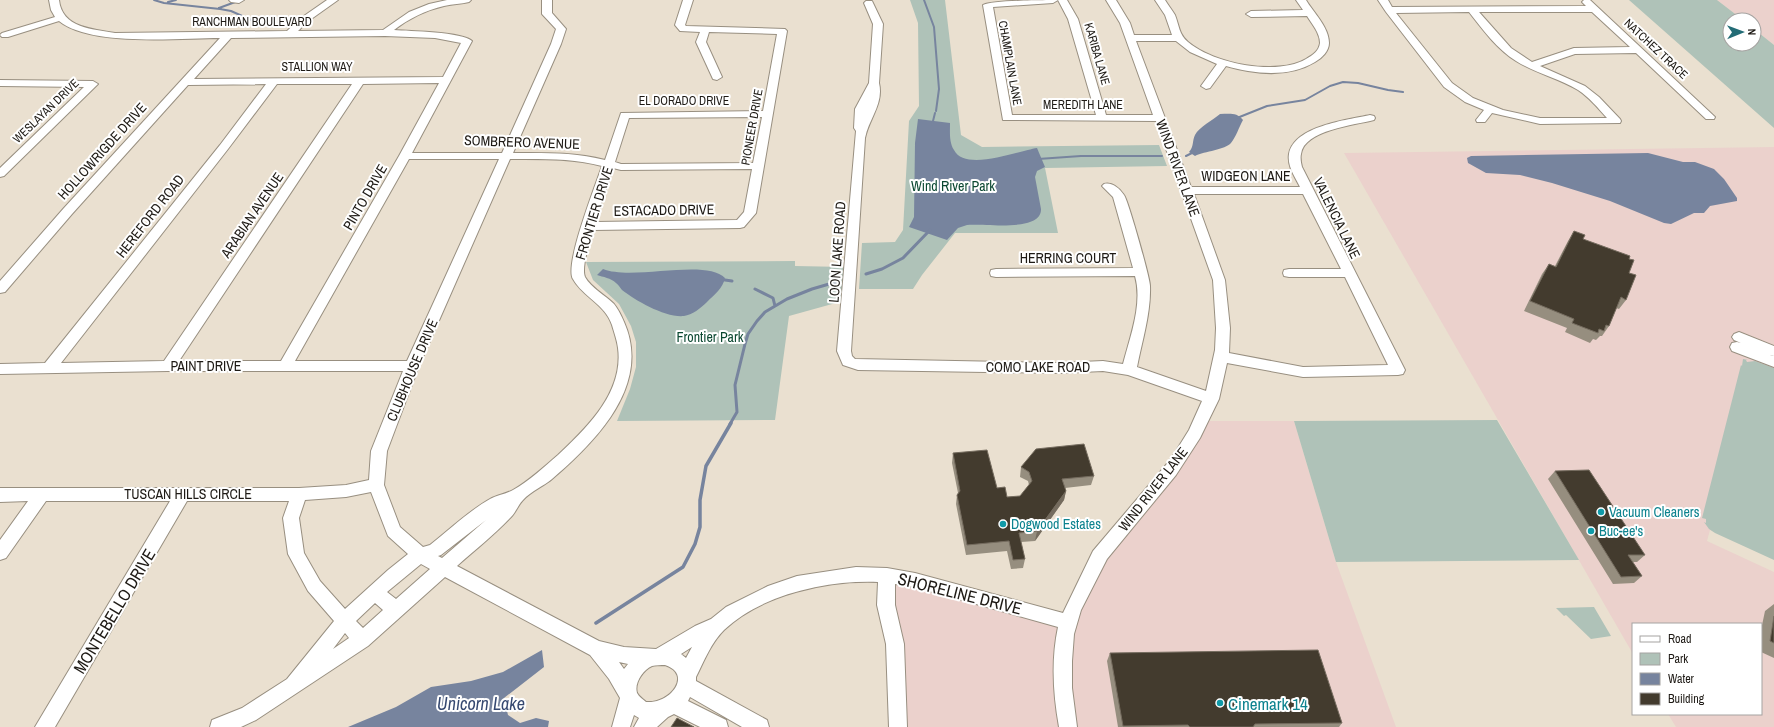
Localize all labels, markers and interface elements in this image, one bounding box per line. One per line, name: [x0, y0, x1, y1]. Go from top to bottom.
north arrow: [1722, 12, 1762, 52]
street label: RANCHMAN BOULEVARD: [192, 14, 312, 30]
street label: NATCHEZ TRACE: [1621, 15, 1691, 83]
street label: CHAMPLAIN LANE: [995, 19, 1025, 107]
street label: KARIBA LANE: [1080, 21, 1114, 87]
text: N: [1745, 28, 1759, 35]
street label: STALLION WAY: [282, 59, 353, 75]
street label: WESLAYAN DRIVE: [9, 75, 83, 147]
street label: PIONEER DRIVE: [737, 88, 767, 166]
street label: EL DORADO DRIVE: [639, 93, 729, 109]
street label: MEREDITH LANE: [1043, 97, 1123, 113]
street label: HOLLOWRIGDE DRIVE: [54, 99, 150, 203]
street label: WIND RIVER LANE: [1152, 117, 1204, 219]
street label: SOMBRERO AVENUE: [464, 131, 580, 153]
street label: PINTO DRIVE: [339, 161, 391, 233]
street label: FRONTIER DRIVE: [571, 164, 617, 262]
street label: WIDGEON LANE: [1201, 167, 1291, 185]
street label: ARABIAN AVENUE: [216, 169, 287, 262]
street label: HEREFORD ROAD: [112, 171, 188, 261]
street label: VALENCIA LANE: [1310, 174, 1364, 262]
park label: Wind River Park: [911, 177, 995, 195]
street label: ESTACADO DRIVE: [614, 200, 714, 220]
street label: LOON LAKE ROAD: [824, 201, 850, 303]
street label: HERRING COURT: [1020, 249, 1116, 267]
street label: CLUBHOUSE DRIVE: [382, 316, 442, 424]
park label: Frontier Park: [677, 328, 744, 346]
street label: PAINT DRIVE: [170, 357, 242, 375]
street label: COMO LAKE ROAD: [986, 358, 1090, 376]
street label: WIND RIVER LANE: [1114, 443, 1192, 535]
street label: TUSCAN HILLS CIRCLE: [124, 485, 252, 503]
place label: Vacuum Cleaners: [1609, 503, 1700, 521]
marker: Vacuum Cleaners: [1596, 507, 1606, 517]
place label: Dogwood Estates: [1011, 515, 1101, 533]
marker: Dogwood Estates: [998, 519, 1008, 529]
place label: Buc-ee's: [1599, 522, 1644, 540]
marker: Buc-ee's: [1586, 526, 1596, 536]
street label: MONTEBELLO DRIVE: [68, 544, 160, 678]
street label: SHORELINE DRIVE: [896, 566, 1024, 620]
legend: [1632, 623, 1762, 715]
text: Road: [1668, 631, 1692, 647]
text: Park: [1668, 651, 1688, 667]
text: Water: [1668, 671, 1695, 687]
water label: Unicorn Lake: [437, 691, 525, 716]
text: Building: [1668, 691, 1705, 707]
place label: Cinemark 14: [1228, 692, 1308, 715]
marker: Cinemark 14: [1215, 698, 1225, 708]

